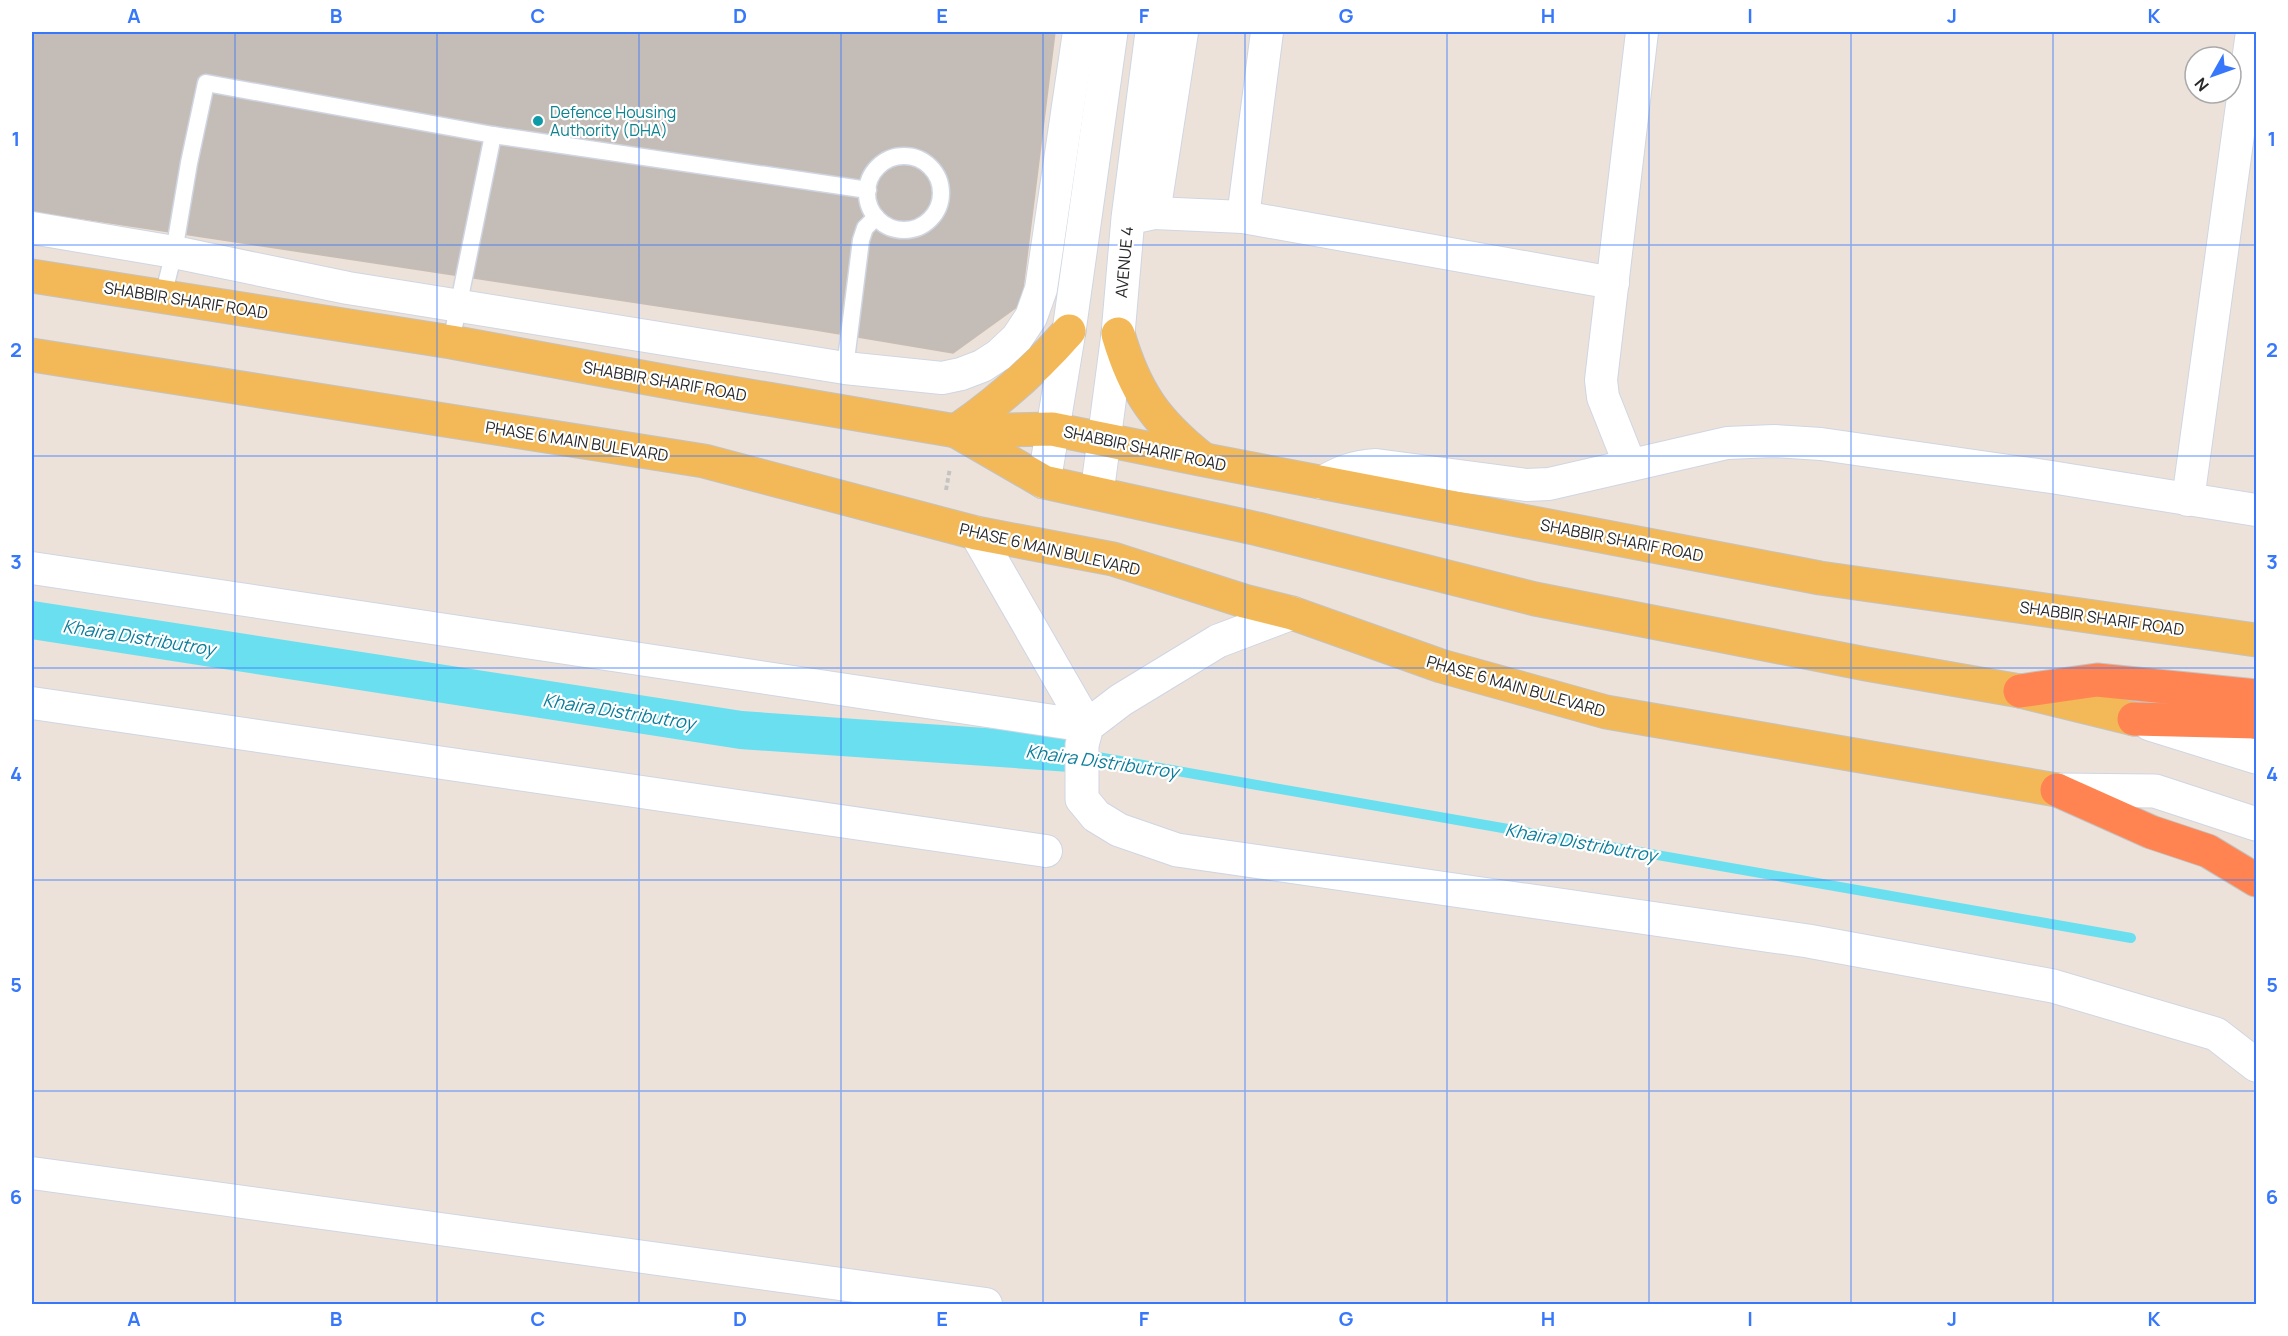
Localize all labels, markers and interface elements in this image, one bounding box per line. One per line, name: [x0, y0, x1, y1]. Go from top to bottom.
text: A: [127, 2, 141, 29]
text: B: [330, 2, 343, 29]
text: C: [531, 2, 545, 29]
text: D: [733, 2, 747, 29]
text: E: [936, 2, 948, 29]
text: F: [1139, 2, 1150, 29]
text: G: [1339, 2, 1354, 29]
text: H: [1541, 2, 1555, 29]
text: I: [1747, 2, 1753, 29]
text: J: [1947, 2, 1957, 29]
text: K: [2148, 2, 2161, 29]
north arrow: [2183, 45, 2243, 105]
text: N: [2189, 73, 2214, 96]
place label: Defence Housing Authority (DHA): [550, 101, 676, 141]
marker: Defence Housing Authority (DHA): [531, 114, 545, 128]
text: 1: [12, 125, 20, 152]
text: 1: [2268, 125, 2276, 152]
street label: AVENUE 4: [1110, 225, 1138, 299]
street label: SHABBIR SHARIF ROAD: [102, 276, 270, 324]
text: 2: [10, 336, 22, 363]
text: 2: [2266, 336, 2278, 363]
street label: SHABBIR SHARIF ROAD: [581, 356, 749, 406]
street label: PHASE 6 MAIN BULEVARD: [484, 416, 670, 466]
street label: SHABBIR SHARIF ROAD: [1062, 420, 1229, 476]
street label: SHABBIR SHARIF ROAD: [1538, 513, 1706, 567]
street label: PHASE 6 MAIN BULEVARD: [957, 517, 1143, 581]
text: 3: [10, 548, 22, 575]
text: 3: [2266, 548, 2278, 575]
street label: SHABBIR SHARIF ROAD: [2018, 596, 2186, 640]
water label: Khaira Distributroy: [61, 613, 219, 661]
street label: PHASE 6 MAIN BULEVARD: [1424, 650, 1608, 722]
water label: Khaira Distributroy: [541, 687, 699, 735]
water label: Khaira Distributroy: [1024, 738, 1182, 784]
text: 4: [10, 760, 22, 787]
text: 4: [2266, 760, 2278, 787]
water label: Khaira Distributroy: [1503, 817, 1661, 868]
text: 5: [10, 971, 22, 998]
text: 5: [2266, 971, 2278, 998]
text: 6: [10, 1183, 22, 1210]
text: 6: [2266, 1183, 2278, 1210]
text: A: [127, 1305, 141, 1332]
text: B: [330, 1305, 343, 1332]
text: C: [531, 1305, 545, 1332]
text: D: [733, 1305, 747, 1332]
text: E: [936, 1305, 948, 1332]
text: F: [1139, 1305, 1150, 1332]
text: G: [1339, 1305, 1354, 1332]
text: H: [1541, 1305, 1555, 1332]
text: I: [1747, 1305, 1753, 1332]
text: J: [1947, 1305, 1957, 1332]
text: K: [2148, 1305, 2161, 1332]

